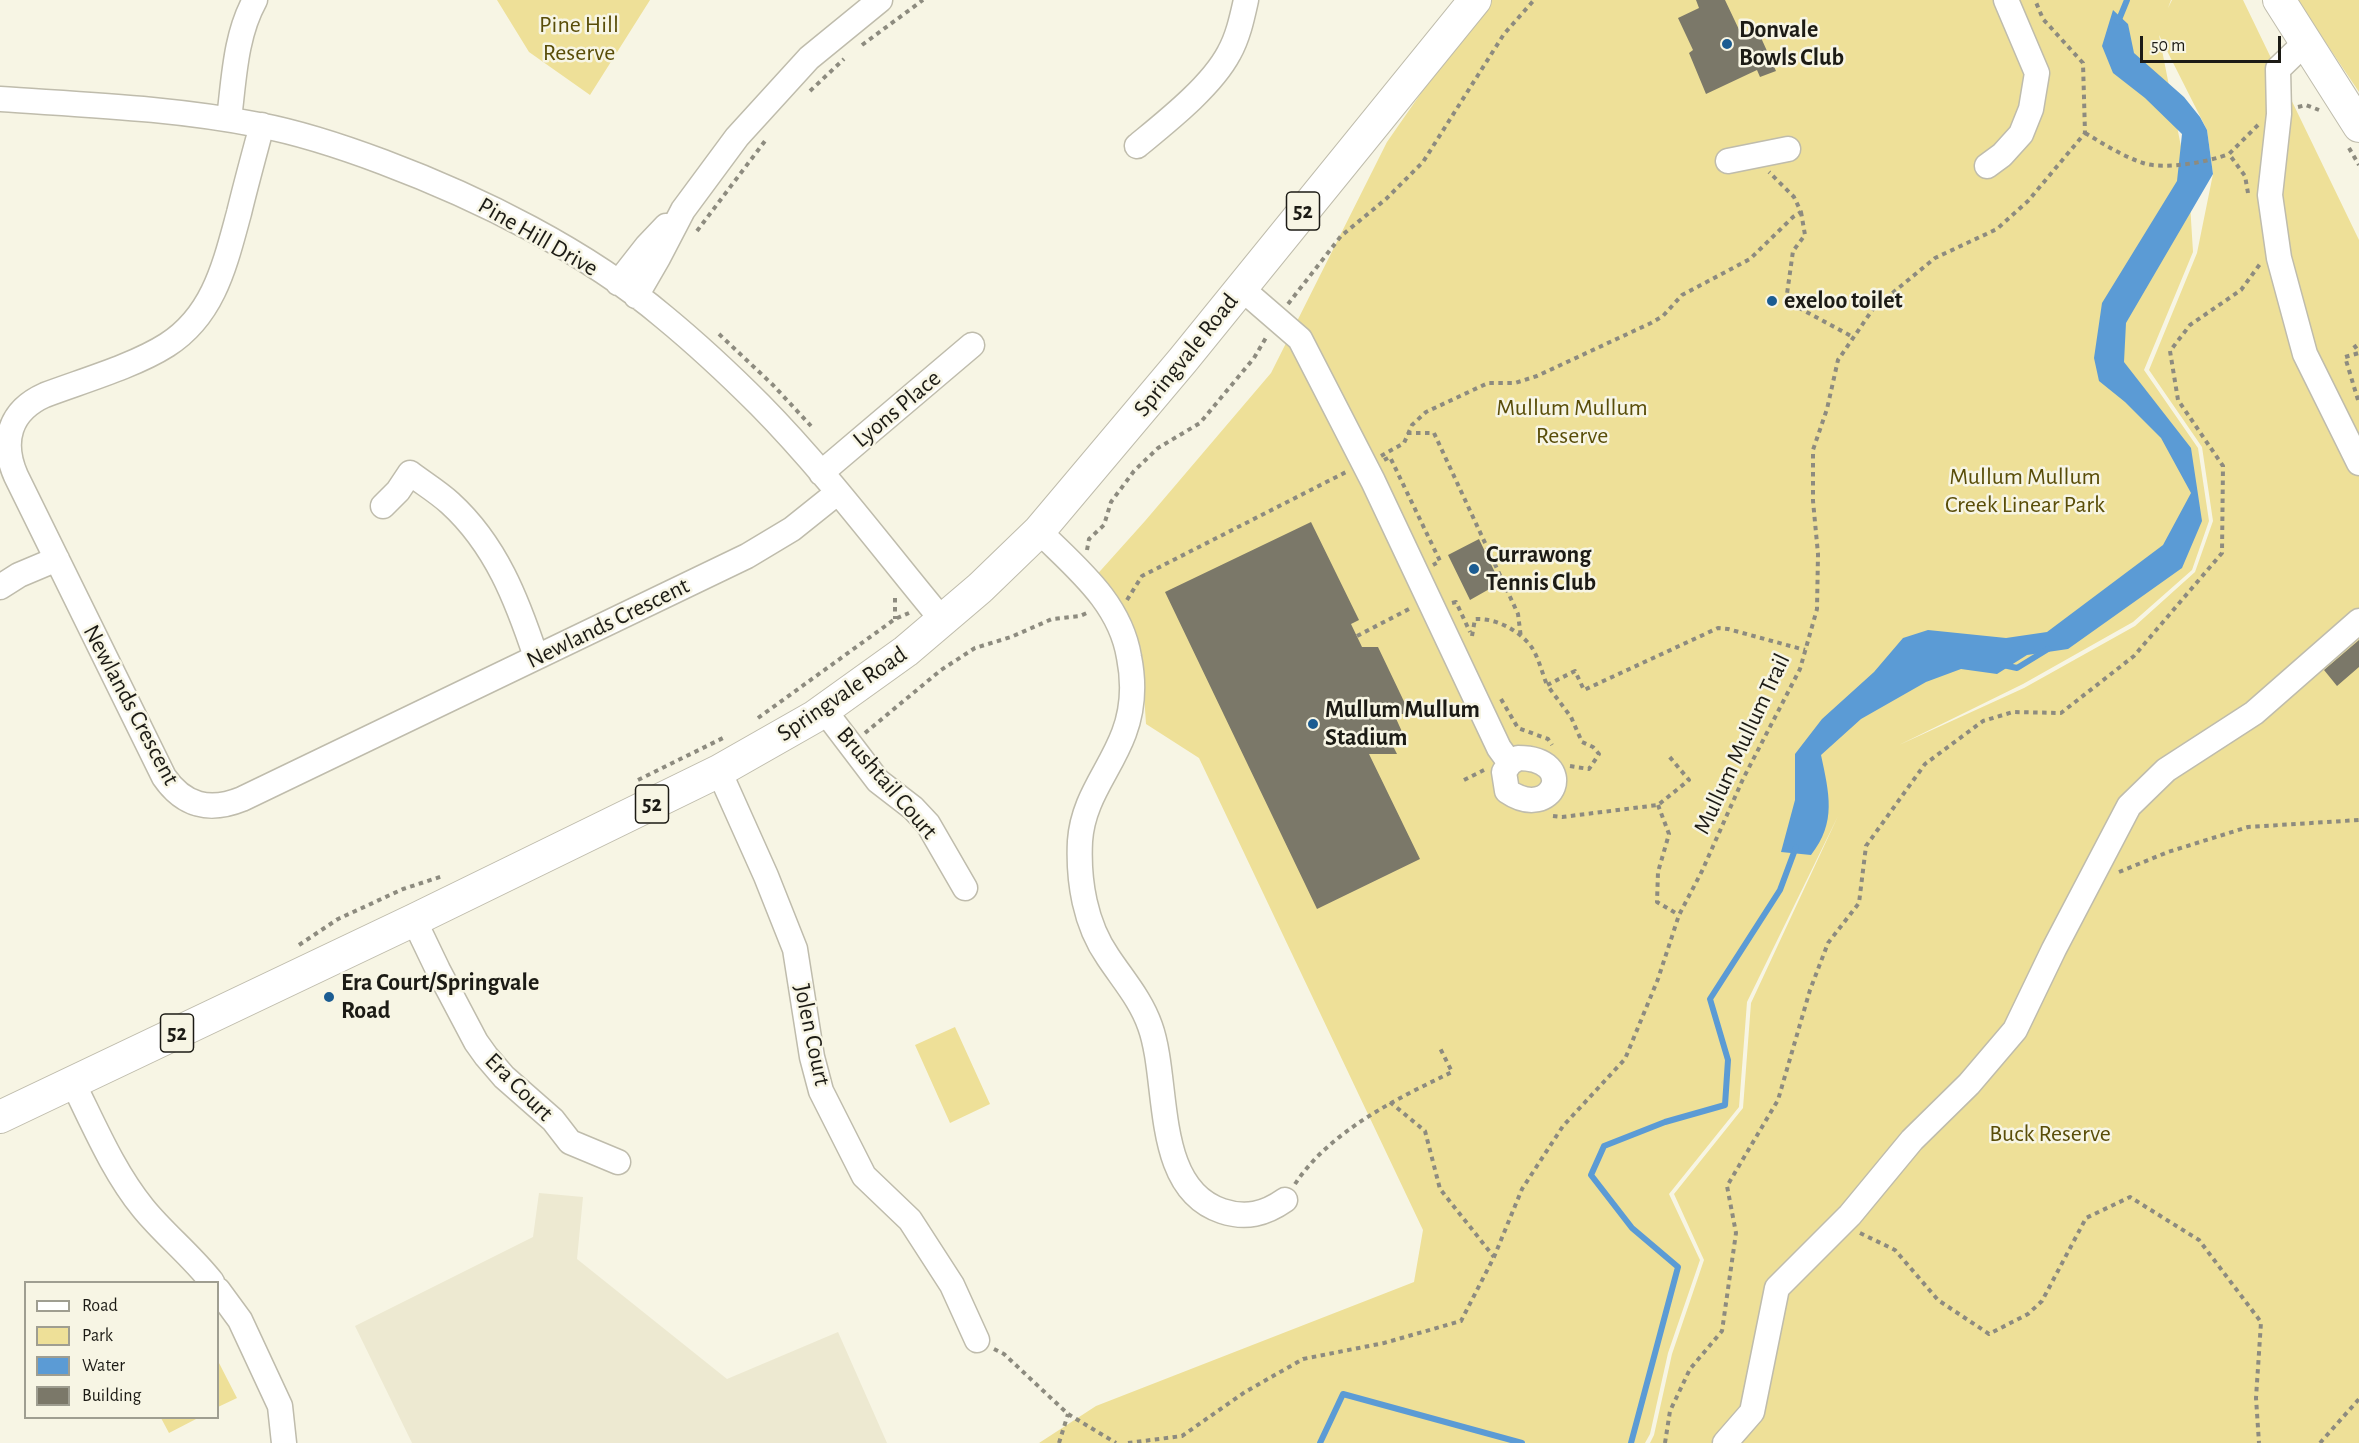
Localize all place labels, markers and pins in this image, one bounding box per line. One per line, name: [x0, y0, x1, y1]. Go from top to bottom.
place label: Donvale Bowls Club: [1739, 16, 1844, 72]
marker: Donvale Bowls Club: [1720, 37, 1734, 51]
place label: exeloo toilet: [1784, 287, 1903, 315]
marker: exeloo toilet: [1765, 294, 1779, 308]
place label: Currawong Tennis Club: [1486, 541, 1596, 597]
marker: Currawong Tennis Club: [1467, 562, 1481, 576]
place label: Mullum Mullum Stadium: [1325, 696, 1480, 752]
marker: Mullum Mullum Stadium: [1306, 717, 1320, 731]
place label: Era Court/Springvale Road: [341, 969, 539, 1025]
marker: Era Court/Springvale Road: [322, 990, 336, 1004]

